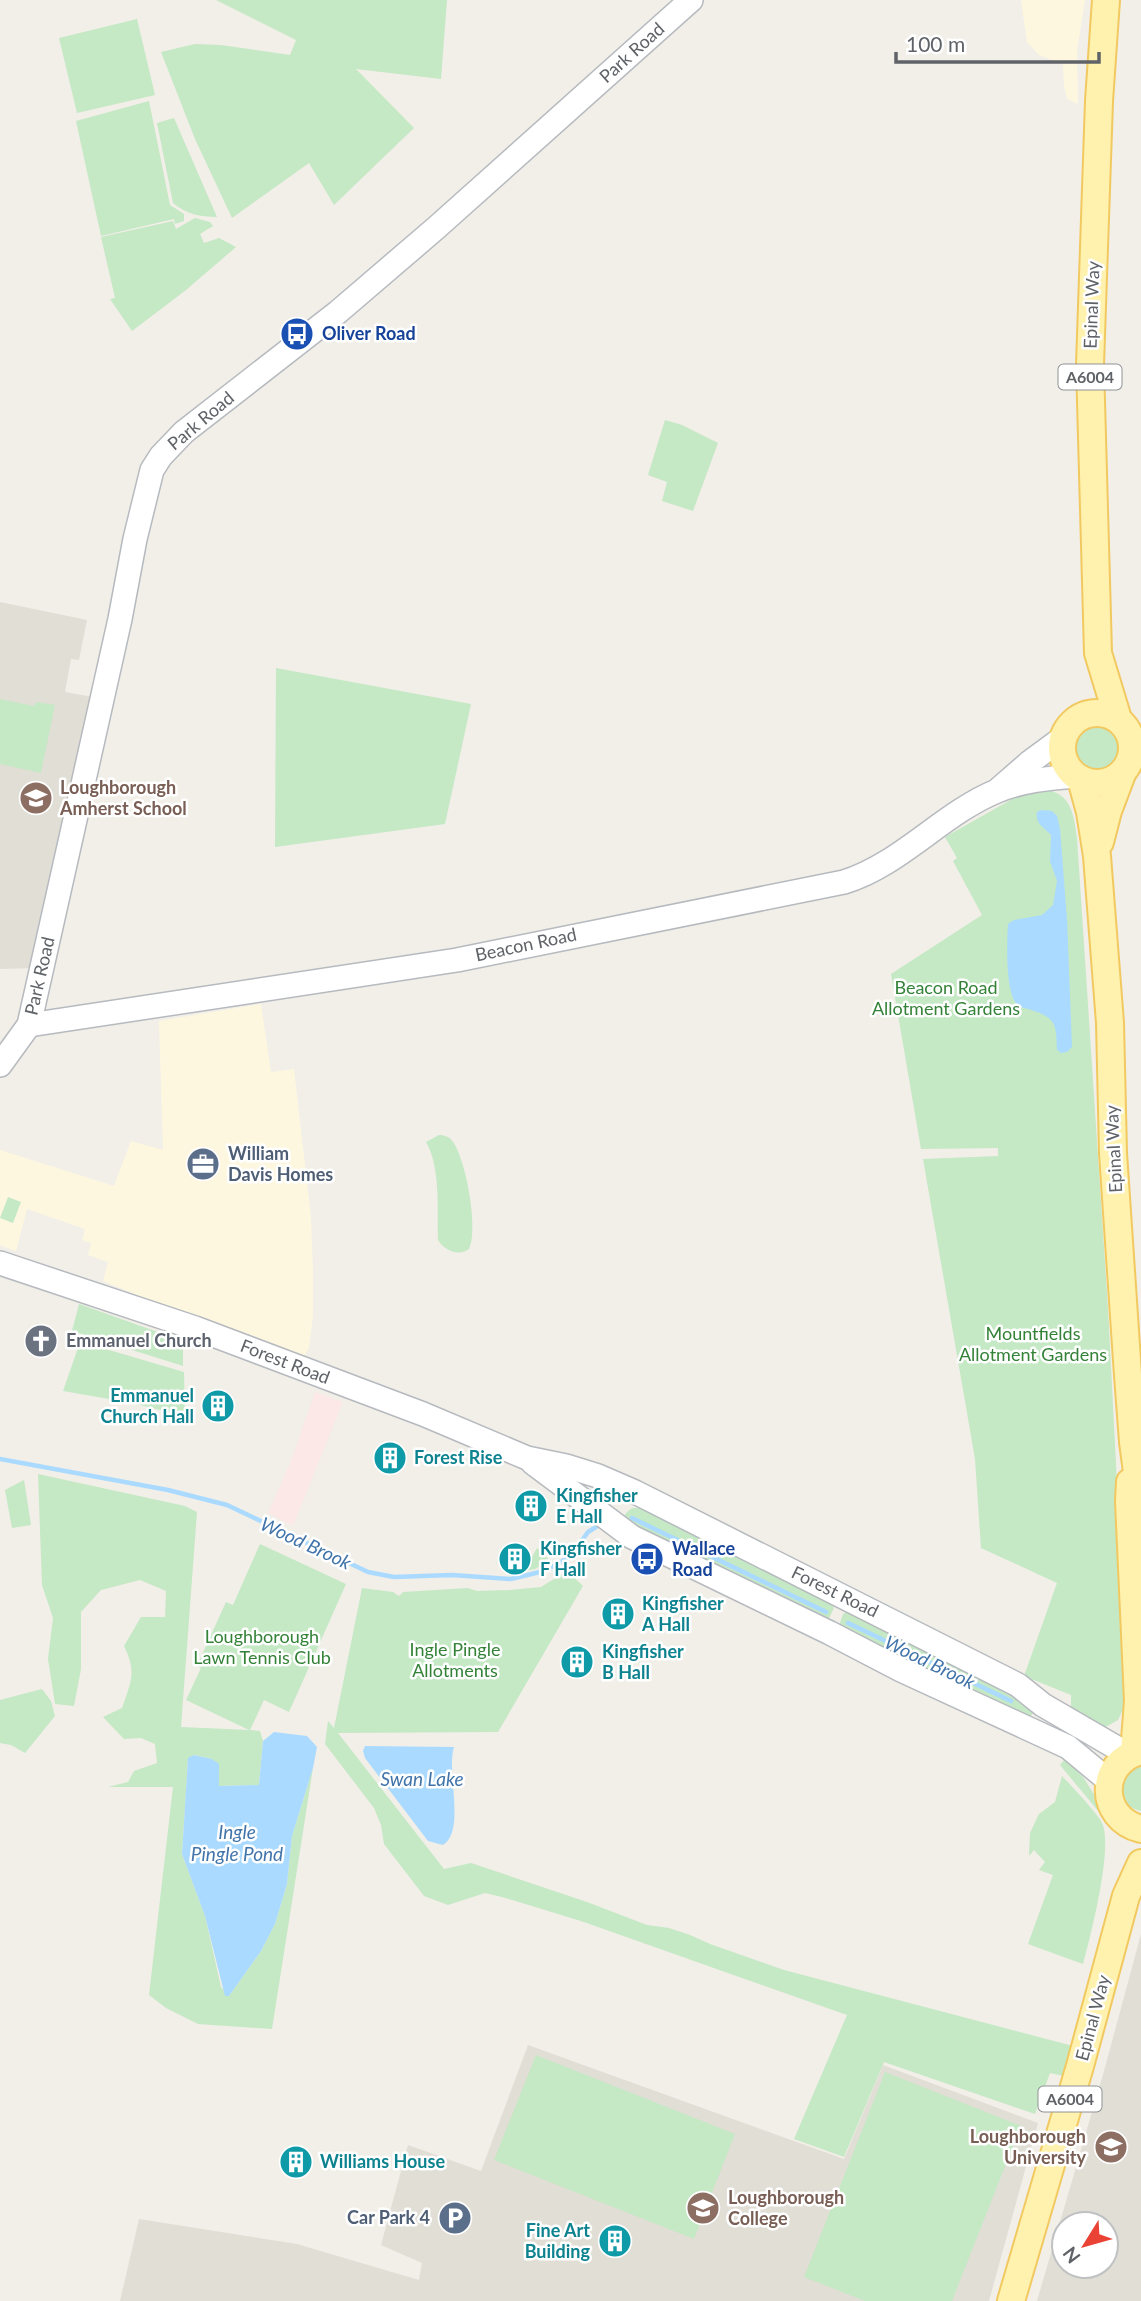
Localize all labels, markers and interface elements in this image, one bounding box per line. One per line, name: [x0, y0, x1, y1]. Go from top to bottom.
street label: Park Road: [594, 17, 668, 87]
scale bar: [896, 21, 1099, 65]
text: 100 m: [906, 31, 965, 56]
street label: Epinal Way: [1078, 260, 1104, 349]
bus stop icon: Oliver Road: [278, 315, 316, 353]
place label: Oliver Road: [322, 322, 416, 344]
road number: A6004: [1058, 364, 1122, 390]
street label: Park Road: [163, 386, 238, 454]
place label: Loughborough Amherst School: [59, 776, 187, 819]
school or university icon: Loughborough Amherst School: [17, 779, 55, 817]
street label: Beacon Road: [473, 923, 579, 966]
street label: Park Road: [19, 934, 59, 1017]
park label: Beacon Road Allotment Gardens: [872, 976, 1020, 1019]
street label: Epinal Way: [1100, 1104, 1126, 1193]
place label: William Davis Homes: [228, 1142, 333, 1185]
office icon: William Davis Homes: [184, 1145, 222, 1183]
church icon: Emmanuel Church: [22, 1322, 60, 1360]
park label: Mountfields Allotment Gardens: [959, 1322, 1107, 1365]
place label: Emmanuel Church: [66, 1329, 212, 1351]
street label: Forest Road: [238, 1334, 333, 1388]
place label: Emmanuel Church Hall: [100, 1384, 194, 1427]
building icon: Emmanuel Church Hall: [199, 1387, 237, 1425]
building icon: Forest Rise: [371, 1439, 409, 1477]
place label: Forest Rise: [414, 1446, 503, 1468]
place label: Kingfisher E Hall: [556, 1484, 638, 1527]
building icon: Kingfisher E Hall: [512, 1487, 550, 1525]
water label: Wood Brook: [257, 1512, 356, 1574]
place label: Kingfisher F Hall: [540, 1537, 622, 1580]
place label: Wallace Road: [672, 1537, 736, 1580]
building icon: Kingfisher F Hall: [496, 1540, 534, 1578]
bus stop icon: Wallace Road: [628, 1540, 666, 1578]
street label: Forest Road: [788, 1561, 883, 1622]
place label: Kingfisher A Hall: [641, 1592, 724, 1635]
building icon: Kingfisher A Hall: [599, 1595, 637, 1633]
park label: Loughborough Lawn Tennis Club: [193, 1625, 331, 1668]
water label: Wood Brook: [881, 1630, 980, 1694]
park label: Ingle Pingle Allotments: [410, 1638, 500, 1681]
place label: Kingfisher B Hall: [602, 1640, 684, 1683]
building icon: Kingfisher B Hall: [558, 1643, 596, 1681]
water label: Swan Lake: [380, 1767, 464, 1790]
water label: Ingle Pingle Pond: [191, 1820, 283, 1865]
street label: Epinal Way: [1070, 1972, 1114, 2063]
road number: A6004: [1038, 2086, 1102, 2112]
place label: Loughborough University: [970, 2125, 1087, 2168]
school or university icon: Loughborough University: [1092, 2128, 1130, 2166]
building icon: Williams House: [277, 2143, 315, 2181]
place label: Williams House: [320, 2150, 445, 2172]
place label: Loughborough College: [728, 2186, 844, 2229]
school or university icon: Loughborough College: [684, 2189, 722, 2227]
parking icon: Car Park 4: [436, 2199, 474, 2237]
place label: Car Park 4: [347, 2206, 430, 2228]
north arrow: [1050, 2210, 1120, 2280]
place label: Fine Art Building: [525, 2219, 590, 2262]
building icon: Fine Art Building: [596, 2222, 634, 2260]
text: N: [1057, 2243, 1085, 2268]

